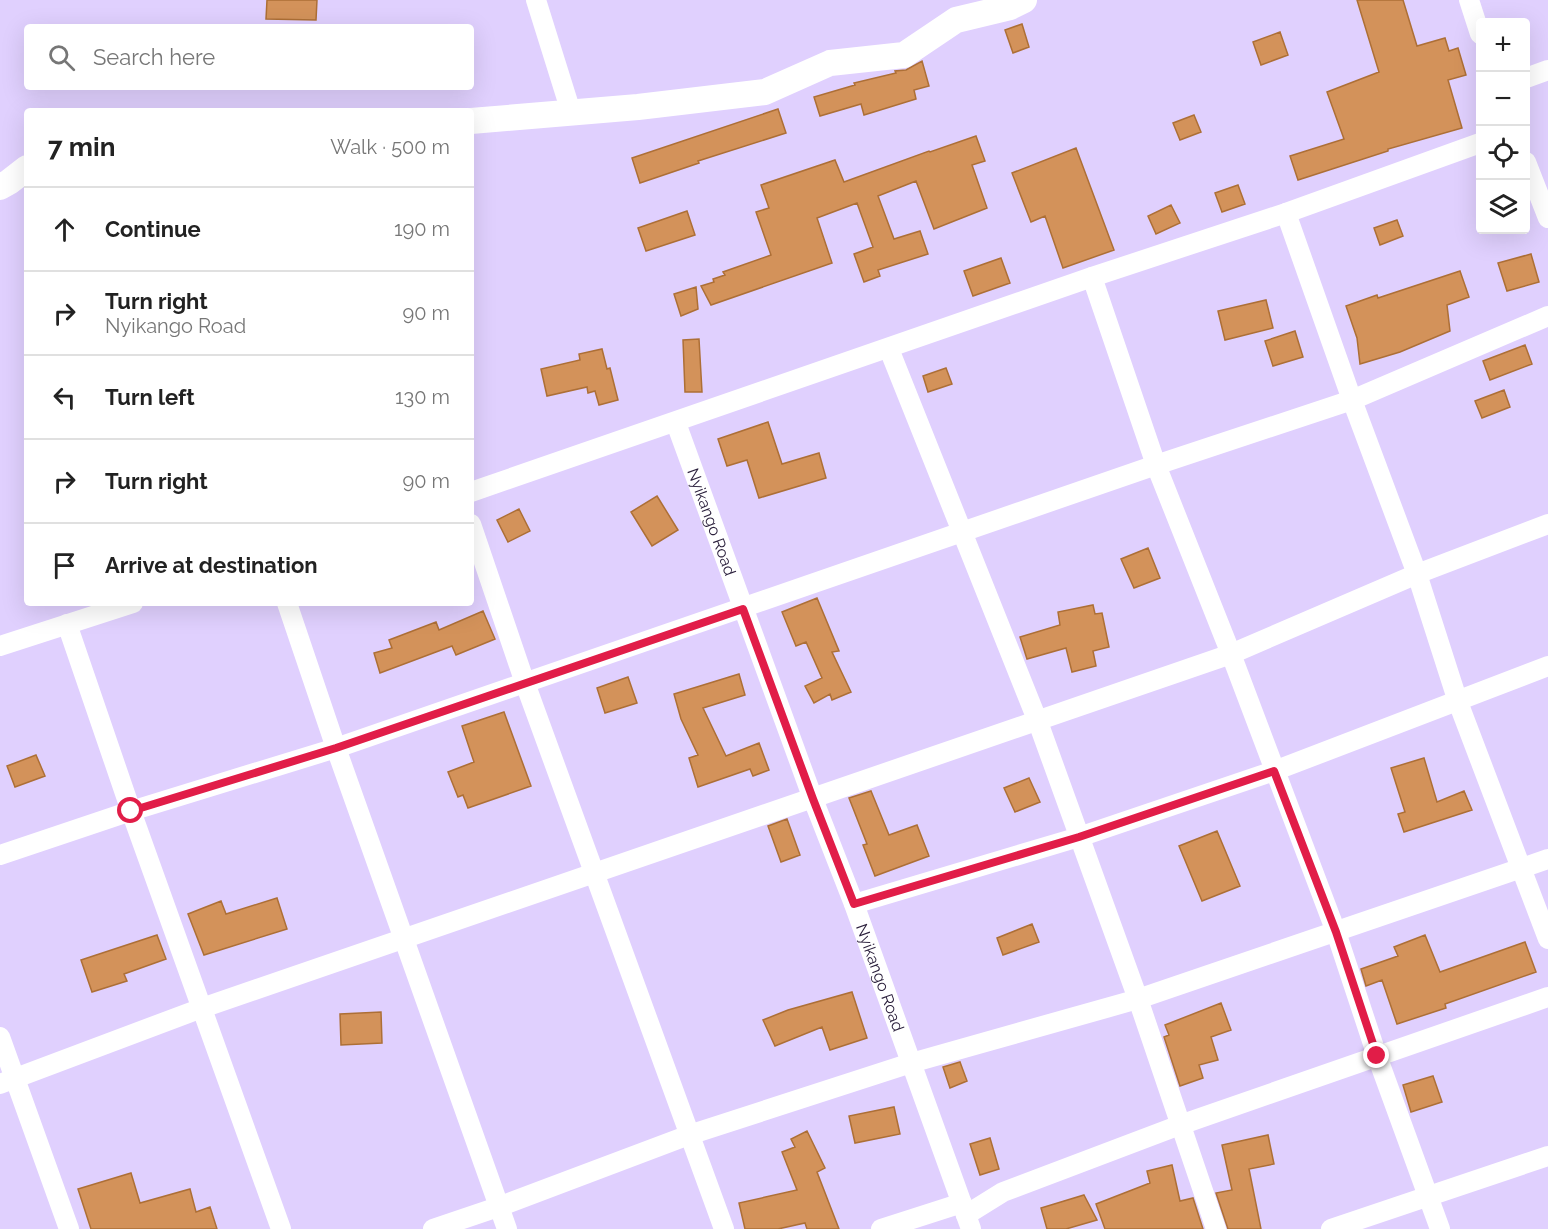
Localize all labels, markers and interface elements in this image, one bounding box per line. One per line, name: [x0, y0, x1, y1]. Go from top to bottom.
map controls: [1476, 18, 1530, 234]
button: +: [1476, 18, 1530, 72]
search box: [24, 24, 474, 90]
icon: search: [45, 41, 78, 74]
text: Search here: [93, 44, 215, 70]
button: −: [1476, 72, 1530, 126]
button: locate: [1476, 126, 1530, 180]
text: 7 min: [48, 132, 115, 162]
text: Walk · 500 m: [330, 135, 450, 159]
button: layers: [1476, 180, 1530, 234]
icon: ahead: [48, 213, 81, 246]
text: Continue: [105, 216, 201, 242]
text: 190 m: [394, 217, 450, 241]
text: Turn right: [105, 288, 208, 314]
icon: right: [48, 297, 81, 330]
text: 90 m: [403, 301, 450, 325]
text: Nyikango Road: [105, 314, 246, 338]
icon: left: [48, 381, 81, 414]
text: Turn left: [105, 384, 195, 410]
text: 130 m: [395, 385, 450, 409]
icon: right: [48, 465, 81, 498]
street label: Nyikango Road: [684, 465, 740, 578]
text: Turn right: [105, 468, 208, 494]
text: 90 m: [403, 469, 450, 493]
icon: arrive: [48, 549, 81, 582]
text: Arrive at destination: [105, 552, 318, 578]
route start: [117, 797, 143, 823]
street label: Nyikango Road: [852, 921, 909, 1034]
route end: [1363, 1042, 1389, 1068]

